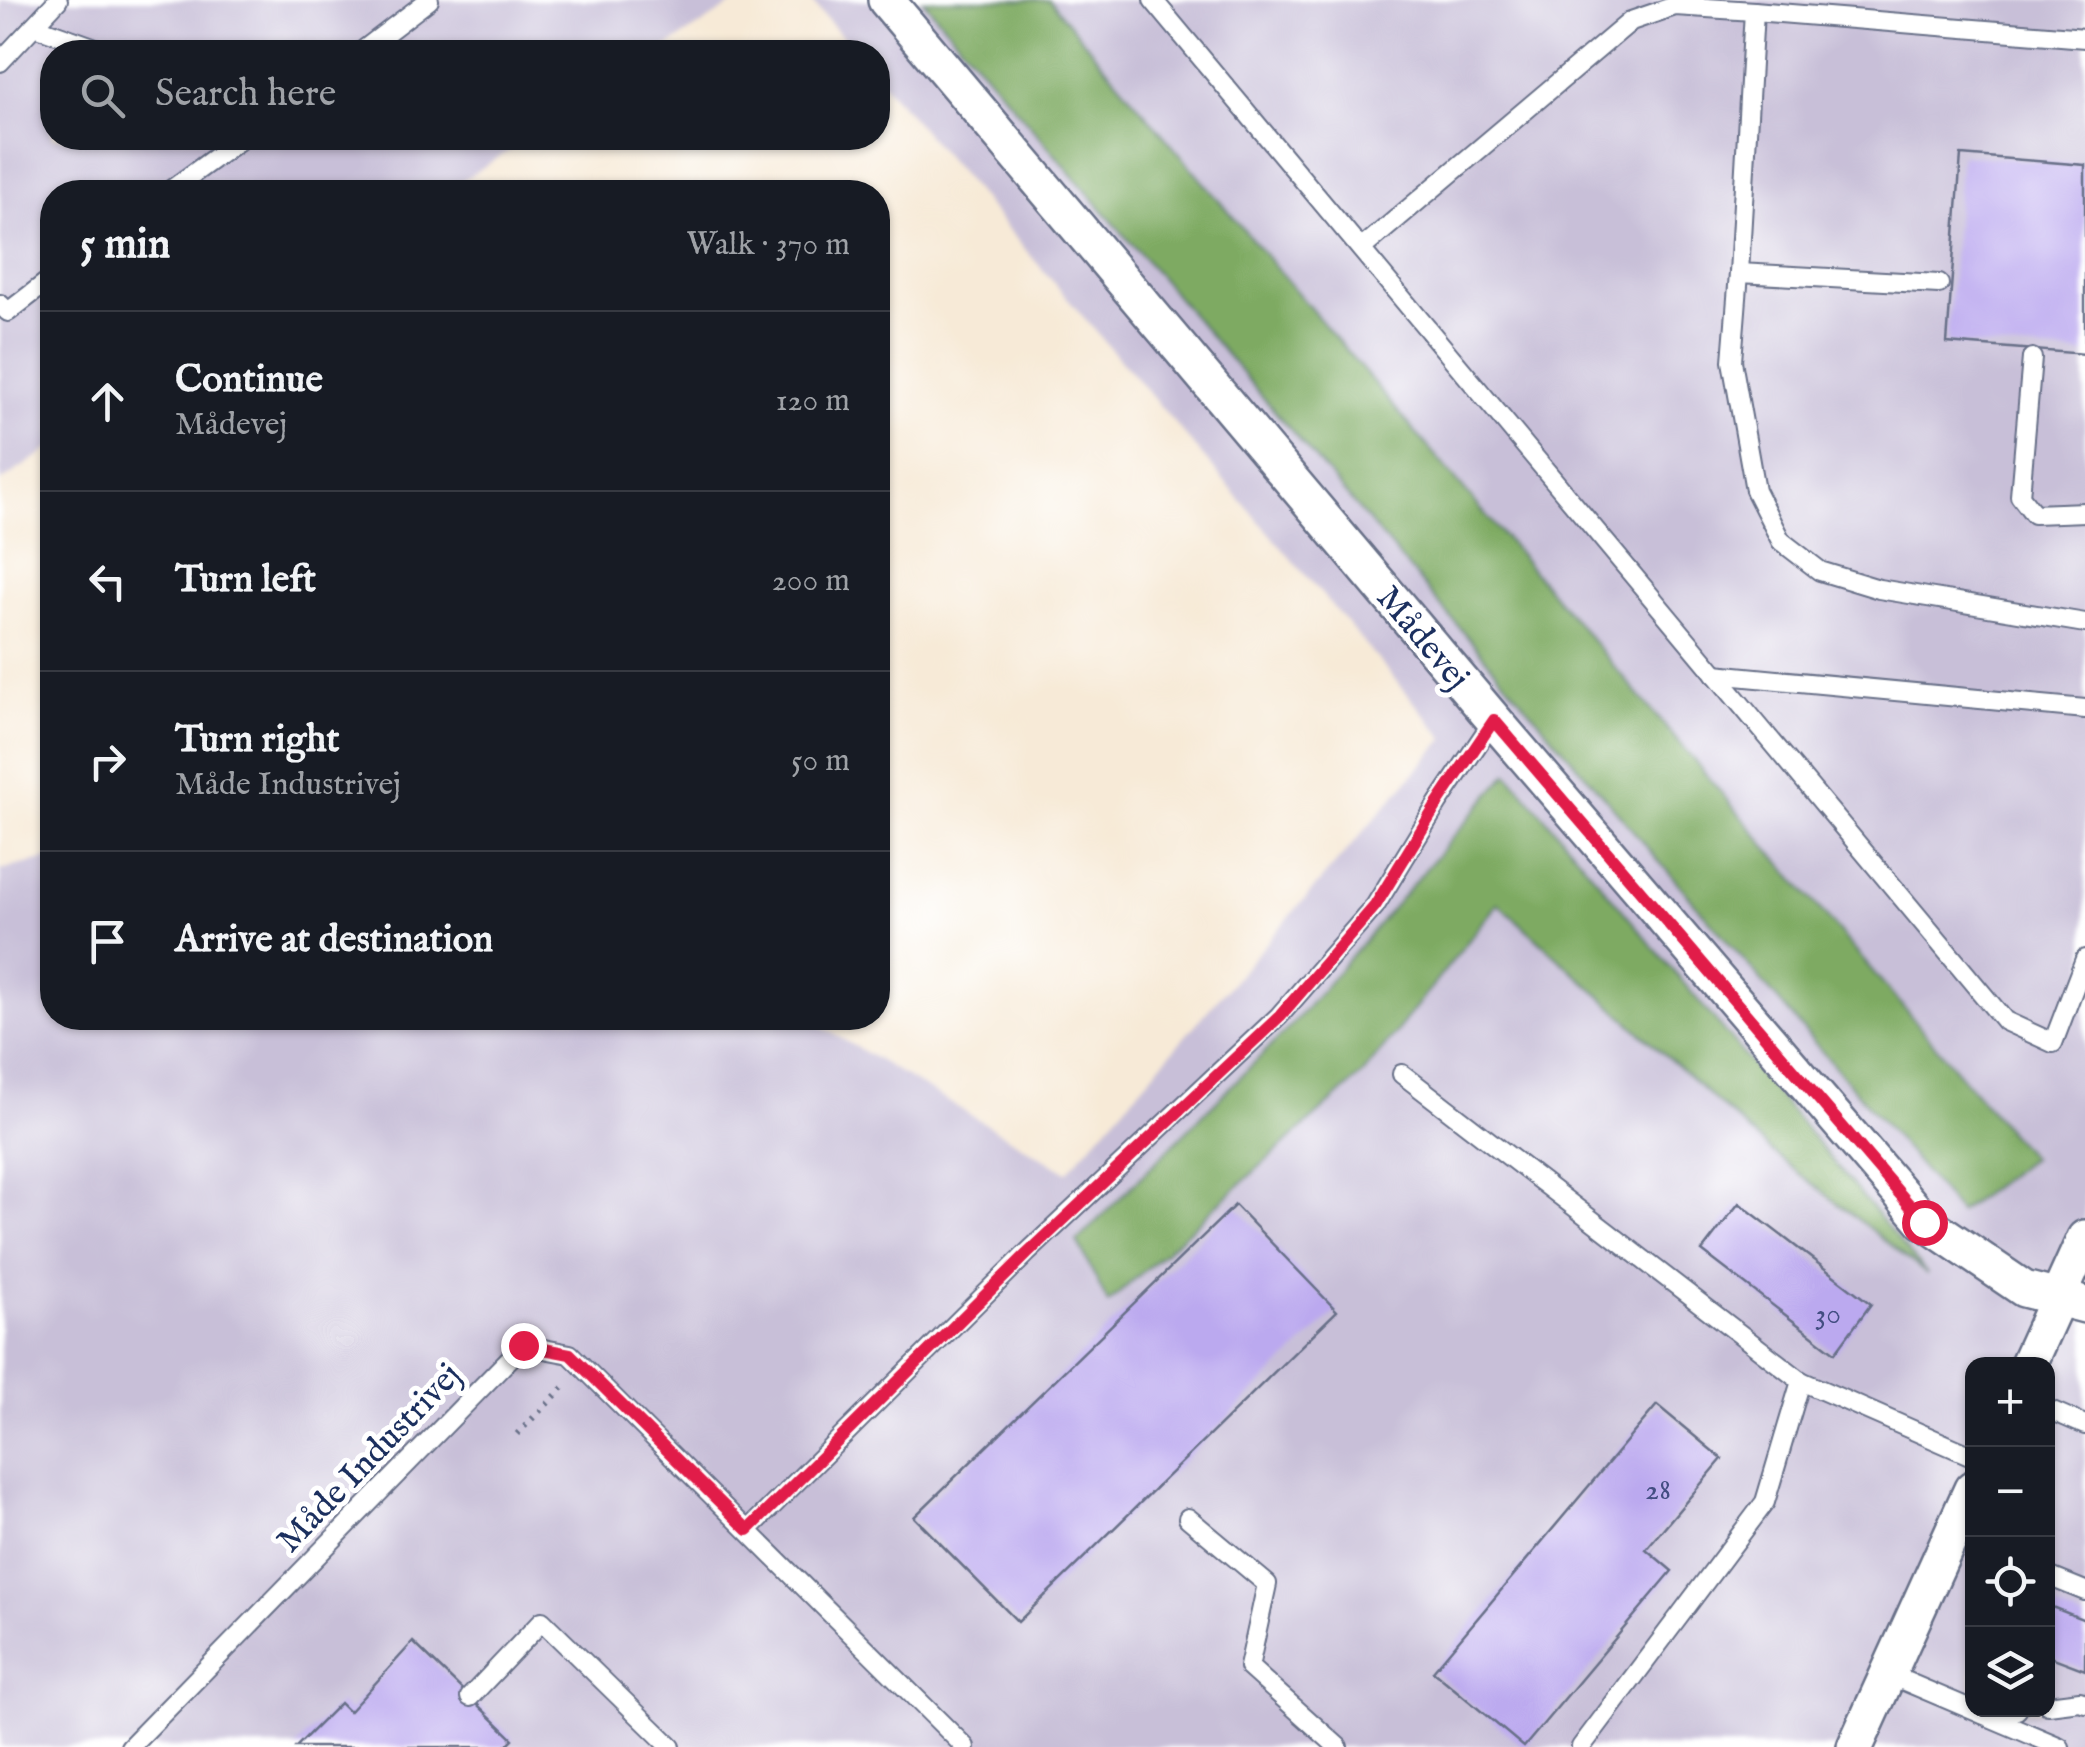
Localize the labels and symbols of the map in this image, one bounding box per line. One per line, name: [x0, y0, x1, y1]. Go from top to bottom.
street label: Mådevej: [1365, 577, 1479, 700]
route start: [1902, 1200, 1948, 1246]
house number: 30: [1815, 1296, 1841, 1334]
route end: [501, 1323, 547, 1369]
street label: Måde Industrivej: [268, 1354, 472, 1563]
house number: 28: [1645, 1472, 1671, 1510]

